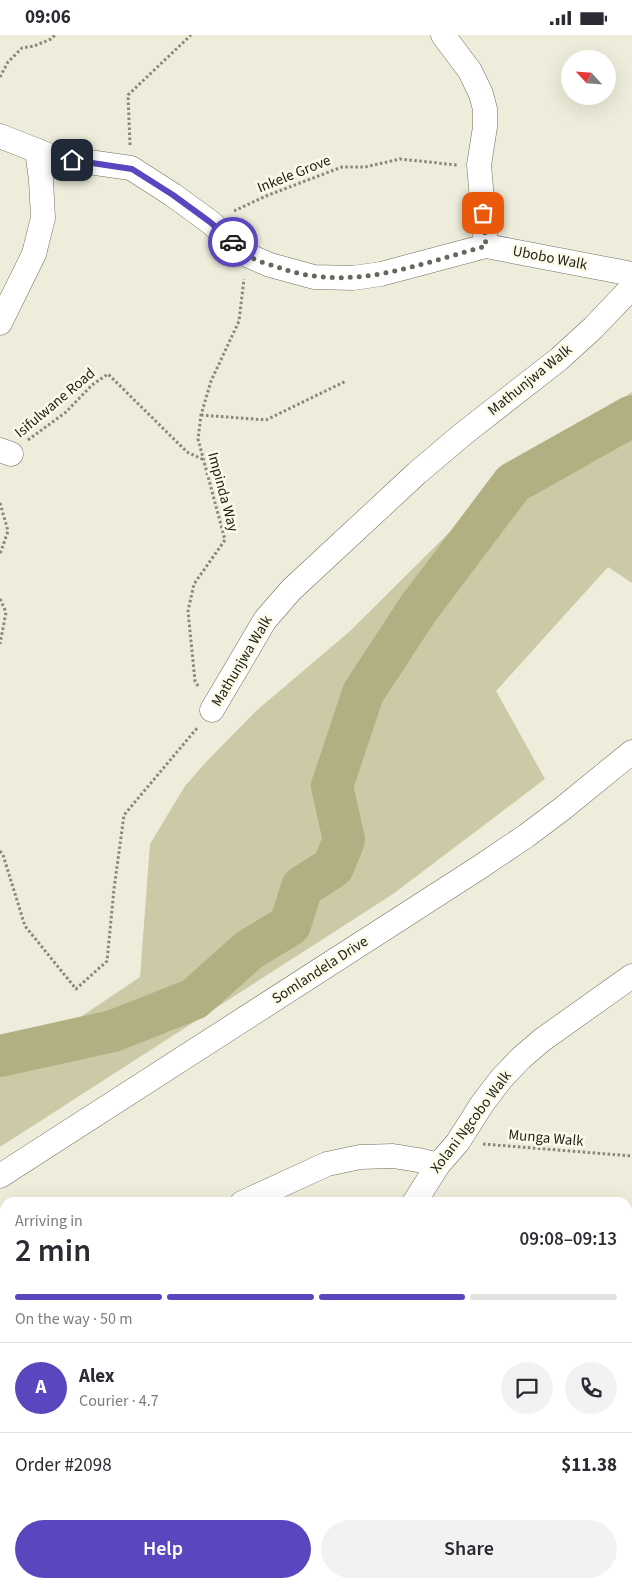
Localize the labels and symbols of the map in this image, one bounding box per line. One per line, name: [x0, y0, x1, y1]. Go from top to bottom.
north arrow: [561, 50, 616, 105]
pin: [51, 139, 93, 181]
street label: Inkele Grove: [254, 150, 334, 198]
pin: [462, 192, 504, 234]
courier: [208, 217, 258, 267]
street label: Ubobo Walk: [511, 240, 590, 276]
street label: Mathunjwa Walk: [483, 339, 577, 421]
street label: Isifulwane Road: [10, 363, 100, 443]
street label: Impinda Way: [202, 450, 244, 534]
street label: Mathunjwa Walk: [206, 611, 278, 711]
street label: Somlandela Drive: [268, 931, 372, 1009]
street label: Xolani Ngcobo Walk: [425, 1066, 517, 1178]
street label: Munga Walk: [507, 1124, 585, 1152]

